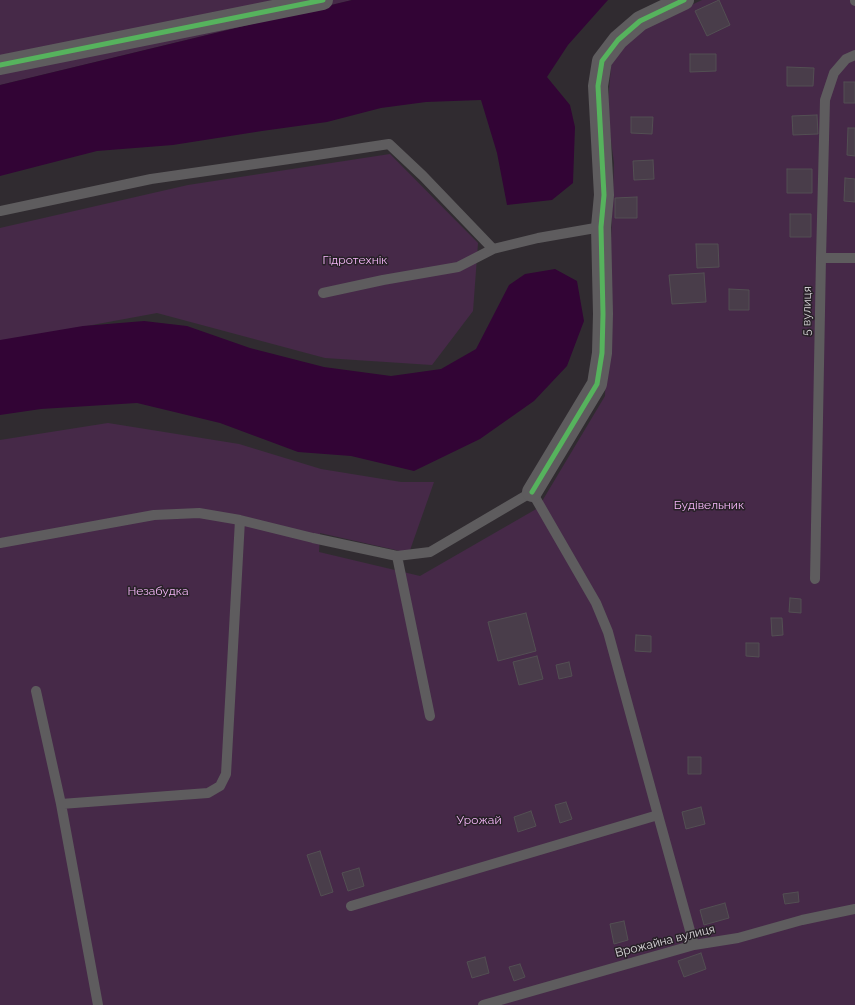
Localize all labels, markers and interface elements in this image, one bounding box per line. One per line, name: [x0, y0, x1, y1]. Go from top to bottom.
park label: Гідротехнік: [323, 253, 387, 267]
street label: 5 вулиця: [799, 286, 815, 336]
park label: Будівельник: [674, 498, 744, 512]
park label: Незабудка: [127, 584, 189, 598]
park label: Урожай: [456, 813, 502, 827]
street label: Врожайна вулиця: [614, 922, 716, 960]

